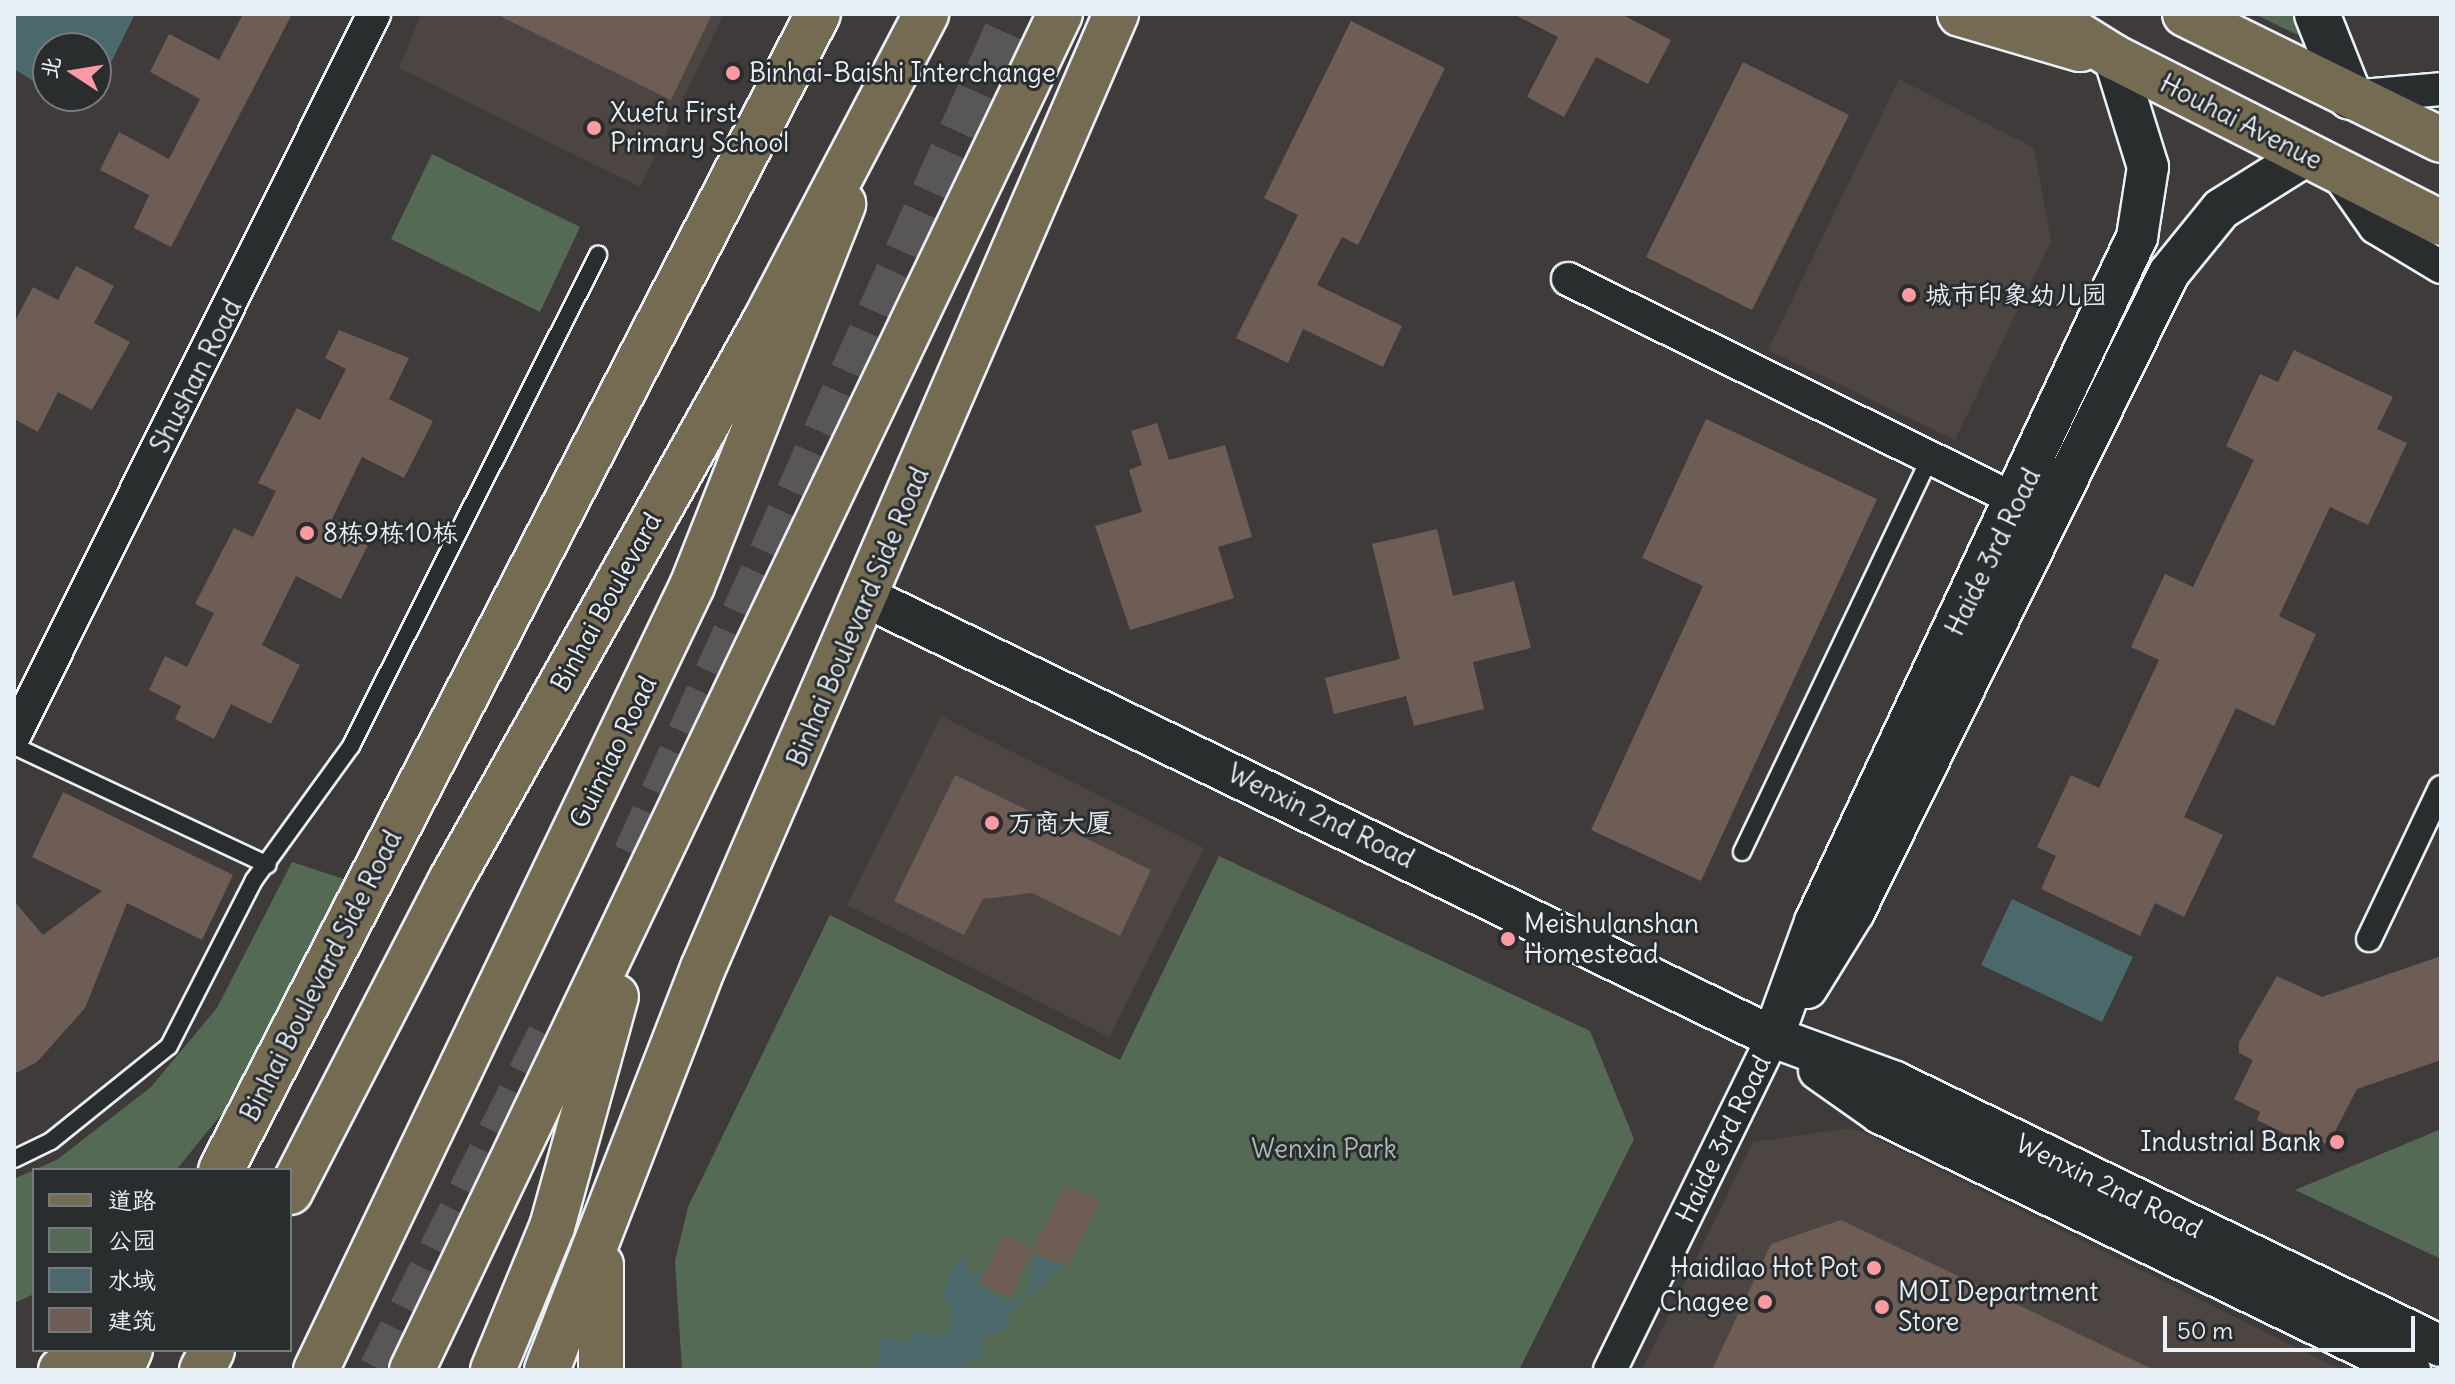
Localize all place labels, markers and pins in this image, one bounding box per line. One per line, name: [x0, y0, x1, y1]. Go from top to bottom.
place label: Binhai-Baishi Interchange: [749, 57, 1056, 89]
marker: Binhai-Baishi Interchange: [724, 64, 742, 82]
place label: Xuefu First Primary School: [610, 97, 789, 158]
marker: Xuefu First Primary School: [585, 119, 603, 137]
place label: 城市印象幼儿园: [1925, 279, 2107, 311]
marker: 城市印象幼儿园: [1900, 286, 1918, 304]
place label: 8栋9栋10栋: [323, 517, 458, 549]
marker: 8栋9栋10栋: [298, 524, 316, 542]
place label: 万商大厦: [1008, 807, 1112, 839]
marker: 万商大厦: [983, 814, 1001, 832]
place label: Meishulanshan Homestead: [1524, 908, 1699, 970]
marker: Meishulanshan Homestead: [1499, 930, 1517, 948]
place label: Industrial Bank: [2140, 1126, 2321, 1158]
marker: Industrial Bank: [2328, 1133, 2346, 1151]
place label: Haidilao Hot Pot: [1670, 1252, 1858, 1284]
marker: Haidilao Hot Pot: [1865, 1259, 1883, 1277]
place label: MOI Department Store: [1898, 1276, 2098, 1338]
place label: Chagee: [1660, 1286, 1749, 1318]
marker: Chagee: [1756, 1293, 1774, 1311]
marker: MOI Department Store: [1873, 1298, 1891, 1316]

